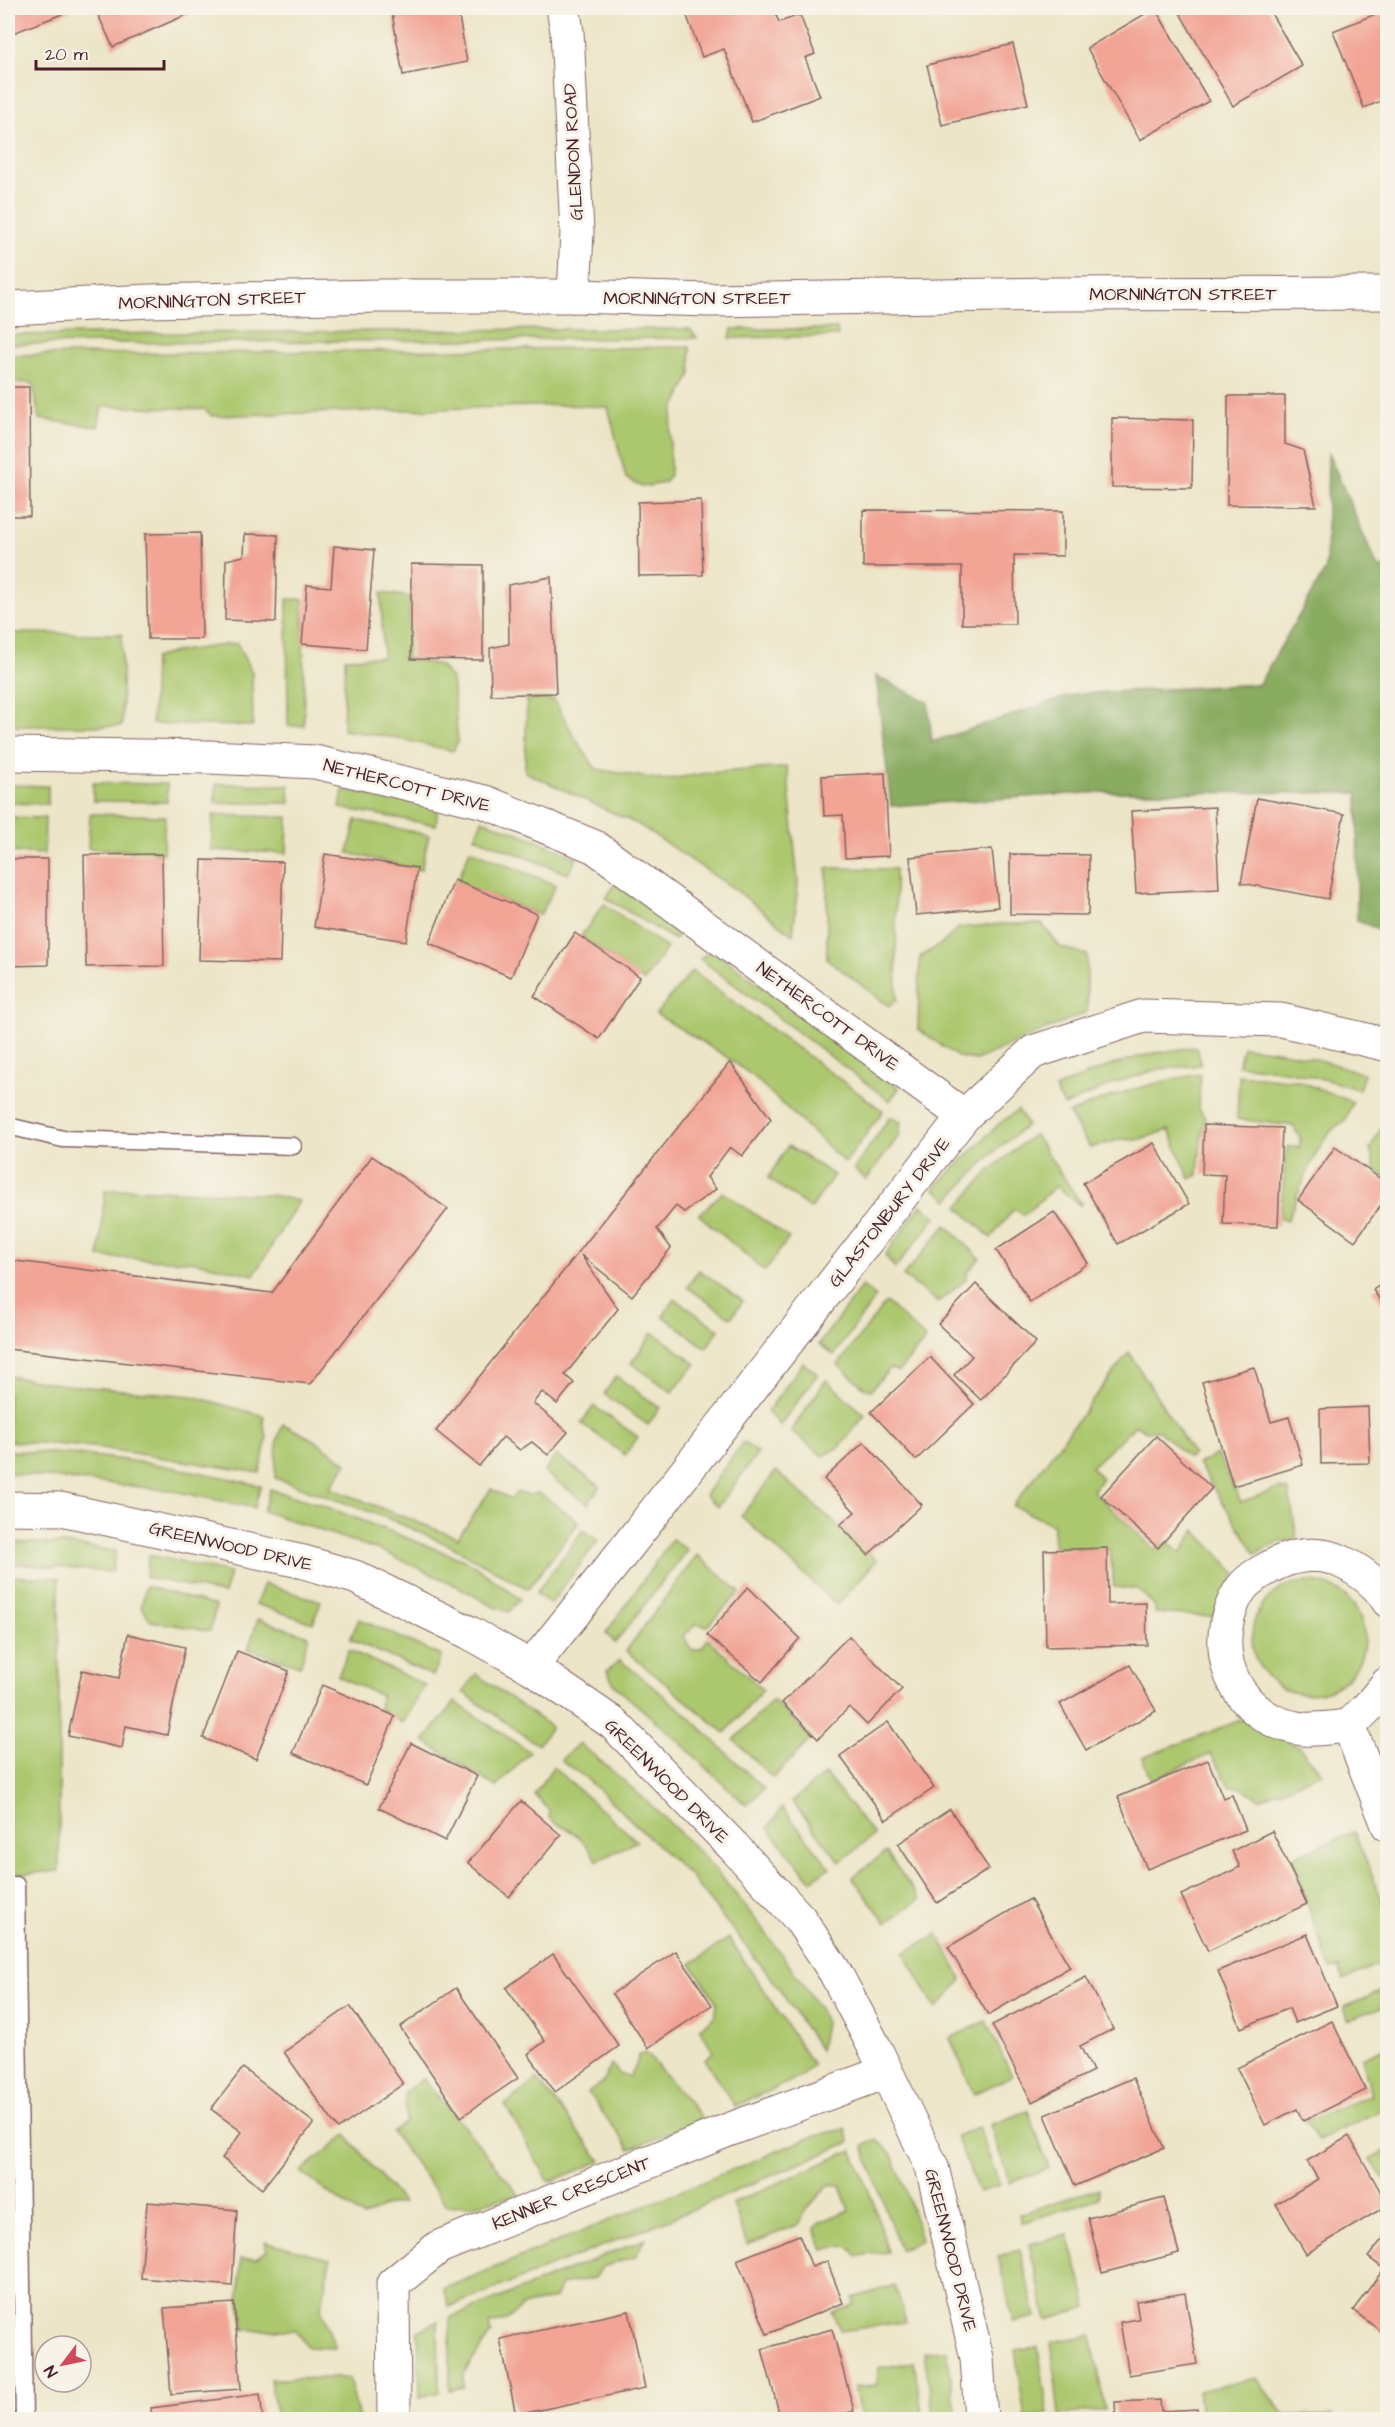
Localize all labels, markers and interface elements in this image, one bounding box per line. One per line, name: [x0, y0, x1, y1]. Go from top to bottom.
scale bar: [36, 33, 164, 71]
text: 20 m: [45, 42, 88, 67]
street label: GLENDON ROAD: [557, 83, 590, 221]
street label: MORNINGTON STREET: [1089, 282, 1278, 307]
street label: MORNINGTON STREET: [118, 285, 307, 316]
street label: MORNINGTON STREET: [603, 286, 792, 311]
street label: NETHERCOTT DRIVE: [321, 753, 493, 818]
street label: NETHERCOTT DRIVE: [751, 956, 905, 1077]
street label: GLASTONBURY DRIVE: [823, 1132, 956, 1293]
street label: GREENWOOD DRIVE: [147, 1516, 315, 1578]
street label: GREENWOOD DRIVE: [599, 1713, 735, 1849]
street label: KENNER CRESCENT: [488, 2150, 655, 2237]
street label: GREENWOOD DRIVE: [918, 2166, 983, 2334]
north arrow: [33, 2334, 93, 2394]
text: N: [39, 2361, 63, 2382]

